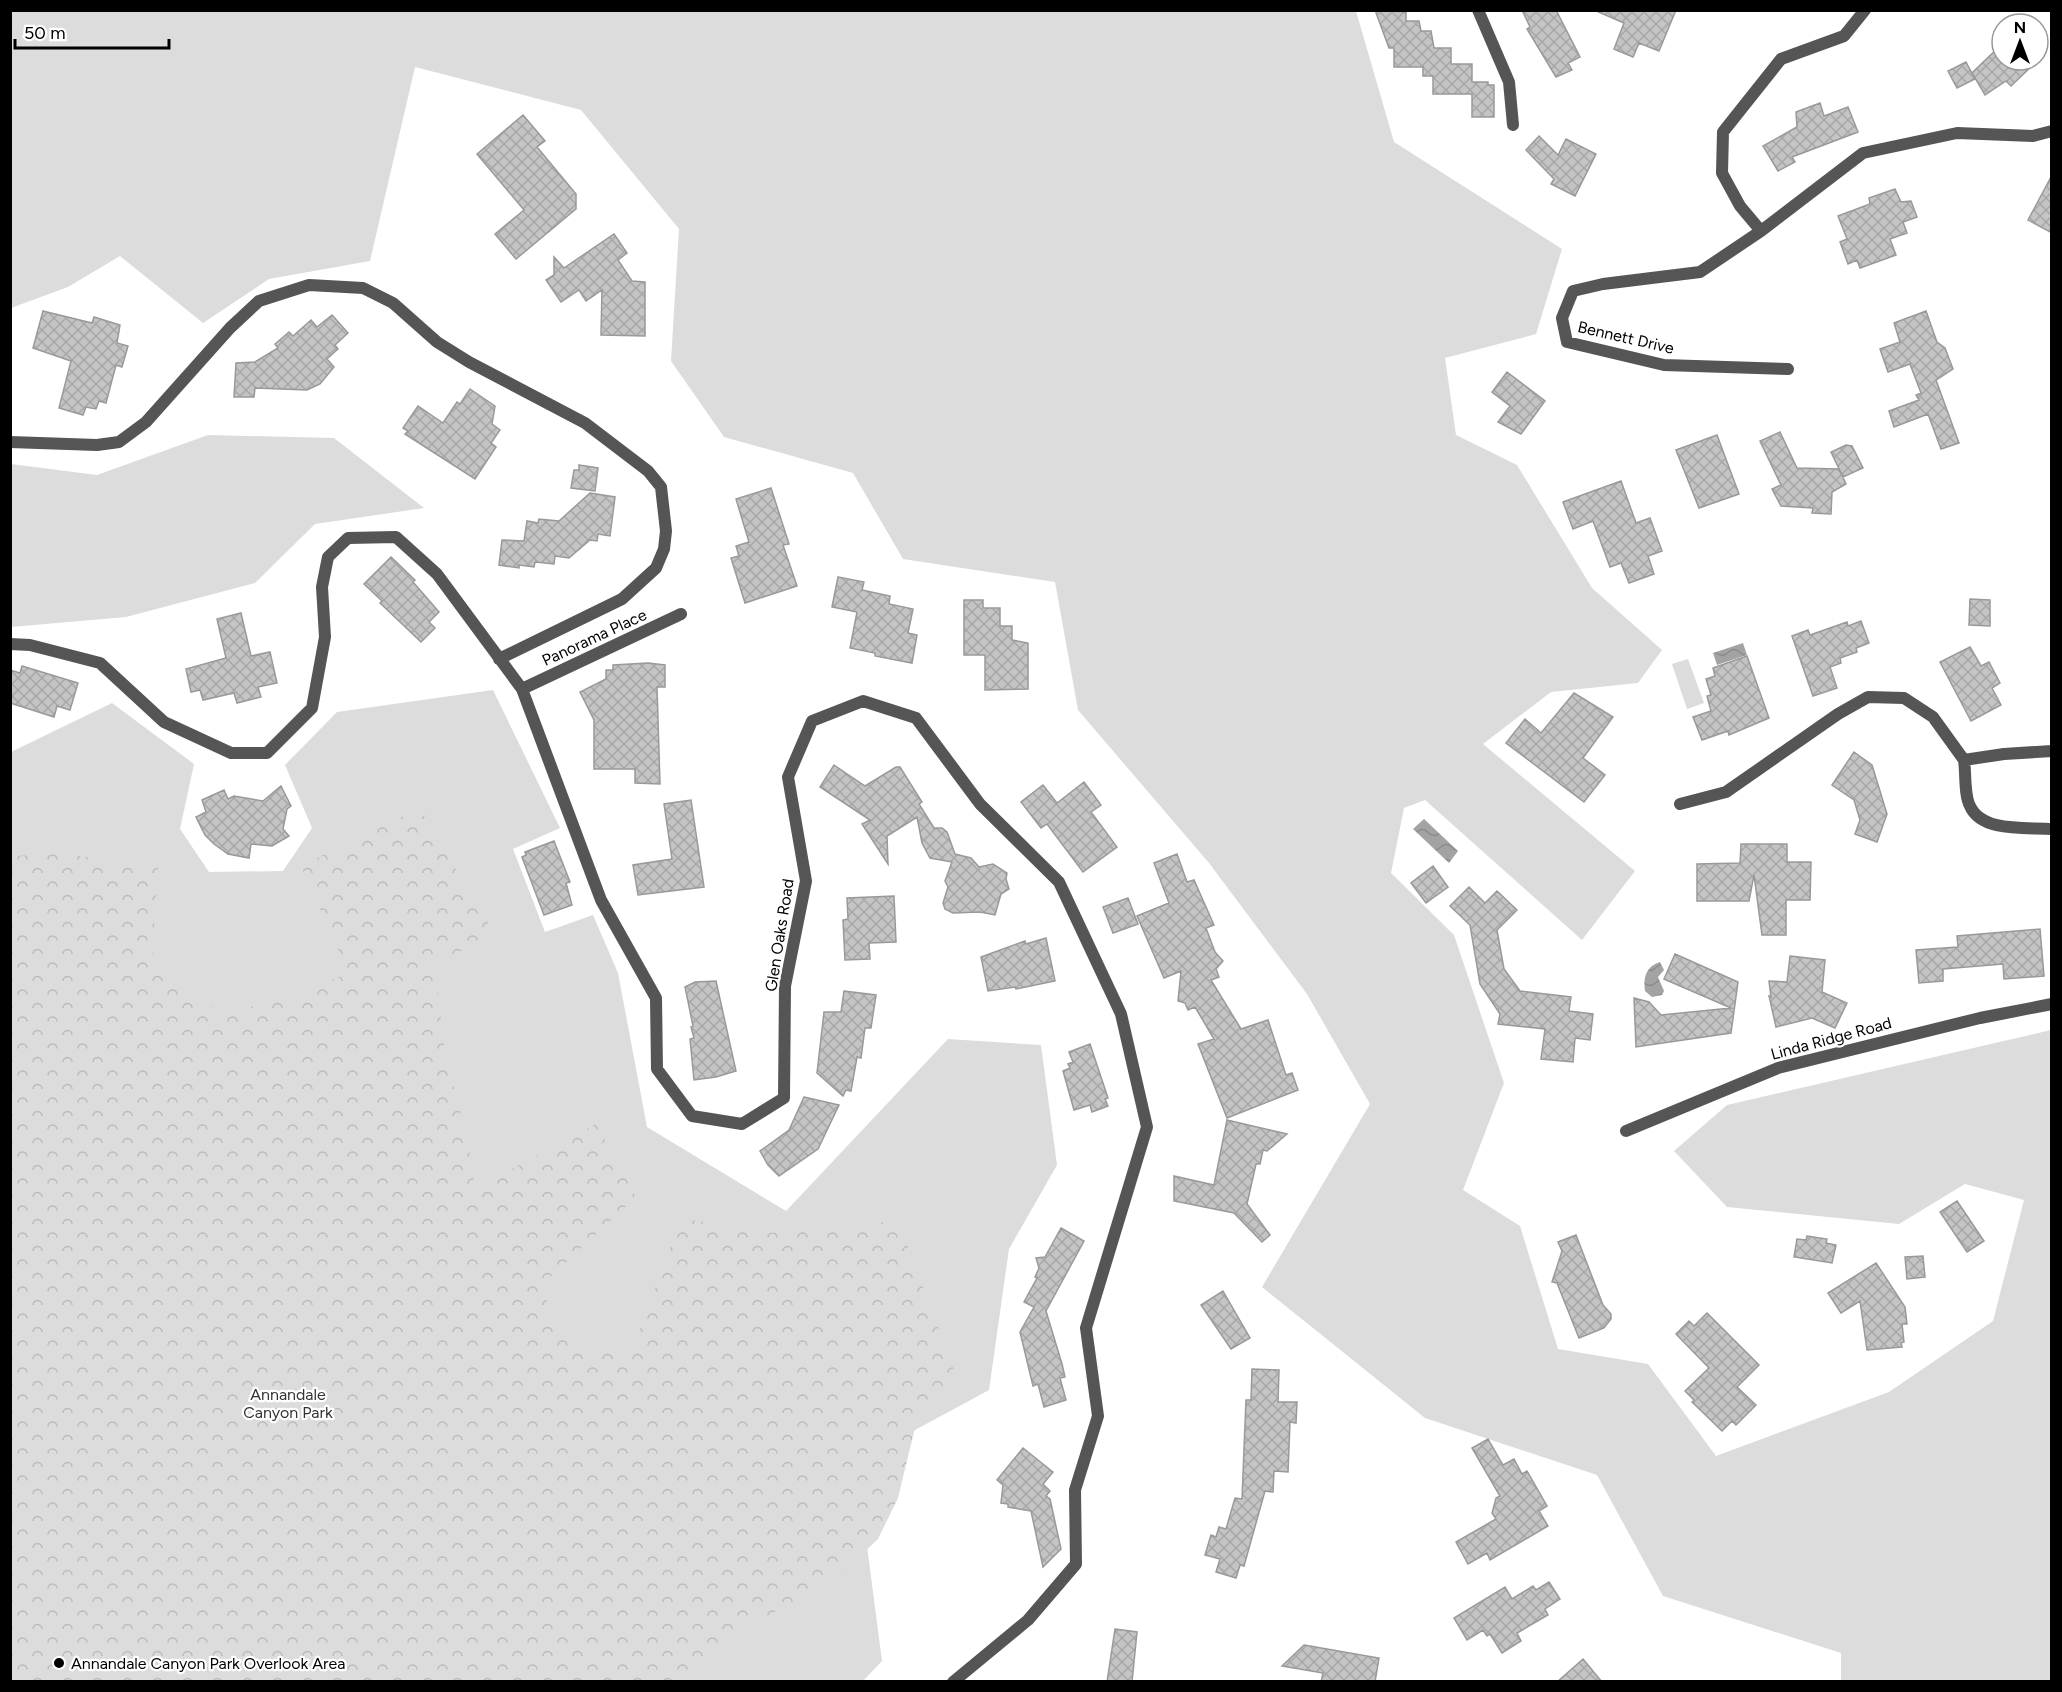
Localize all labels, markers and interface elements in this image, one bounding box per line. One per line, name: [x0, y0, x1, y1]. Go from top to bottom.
scale bar: [15, 12, 170, 50]
north arrow: [1990, 12, 2050, 72]
text: N: [2014, 18, 2026, 37]
text: 50 m: [24, 22, 66, 44]
street label: Bennett Drive: [1576, 317, 1676, 358]
street label: Panorama Place: [539, 605, 650, 670]
street label: Glen Oaks Road: [761, 877, 798, 993]
street label: Linda Ridge Road: [1769, 1013, 1894, 1064]
park label: Annandale Canyon Park: [243, 1385, 333, 1422]
place label: Annandale Canyon Park Overlook Area: [71, 1654, 345, 1673]
marker: Annandale Canyon Park Overlook Area: [52, 1656, 66, 1670]

